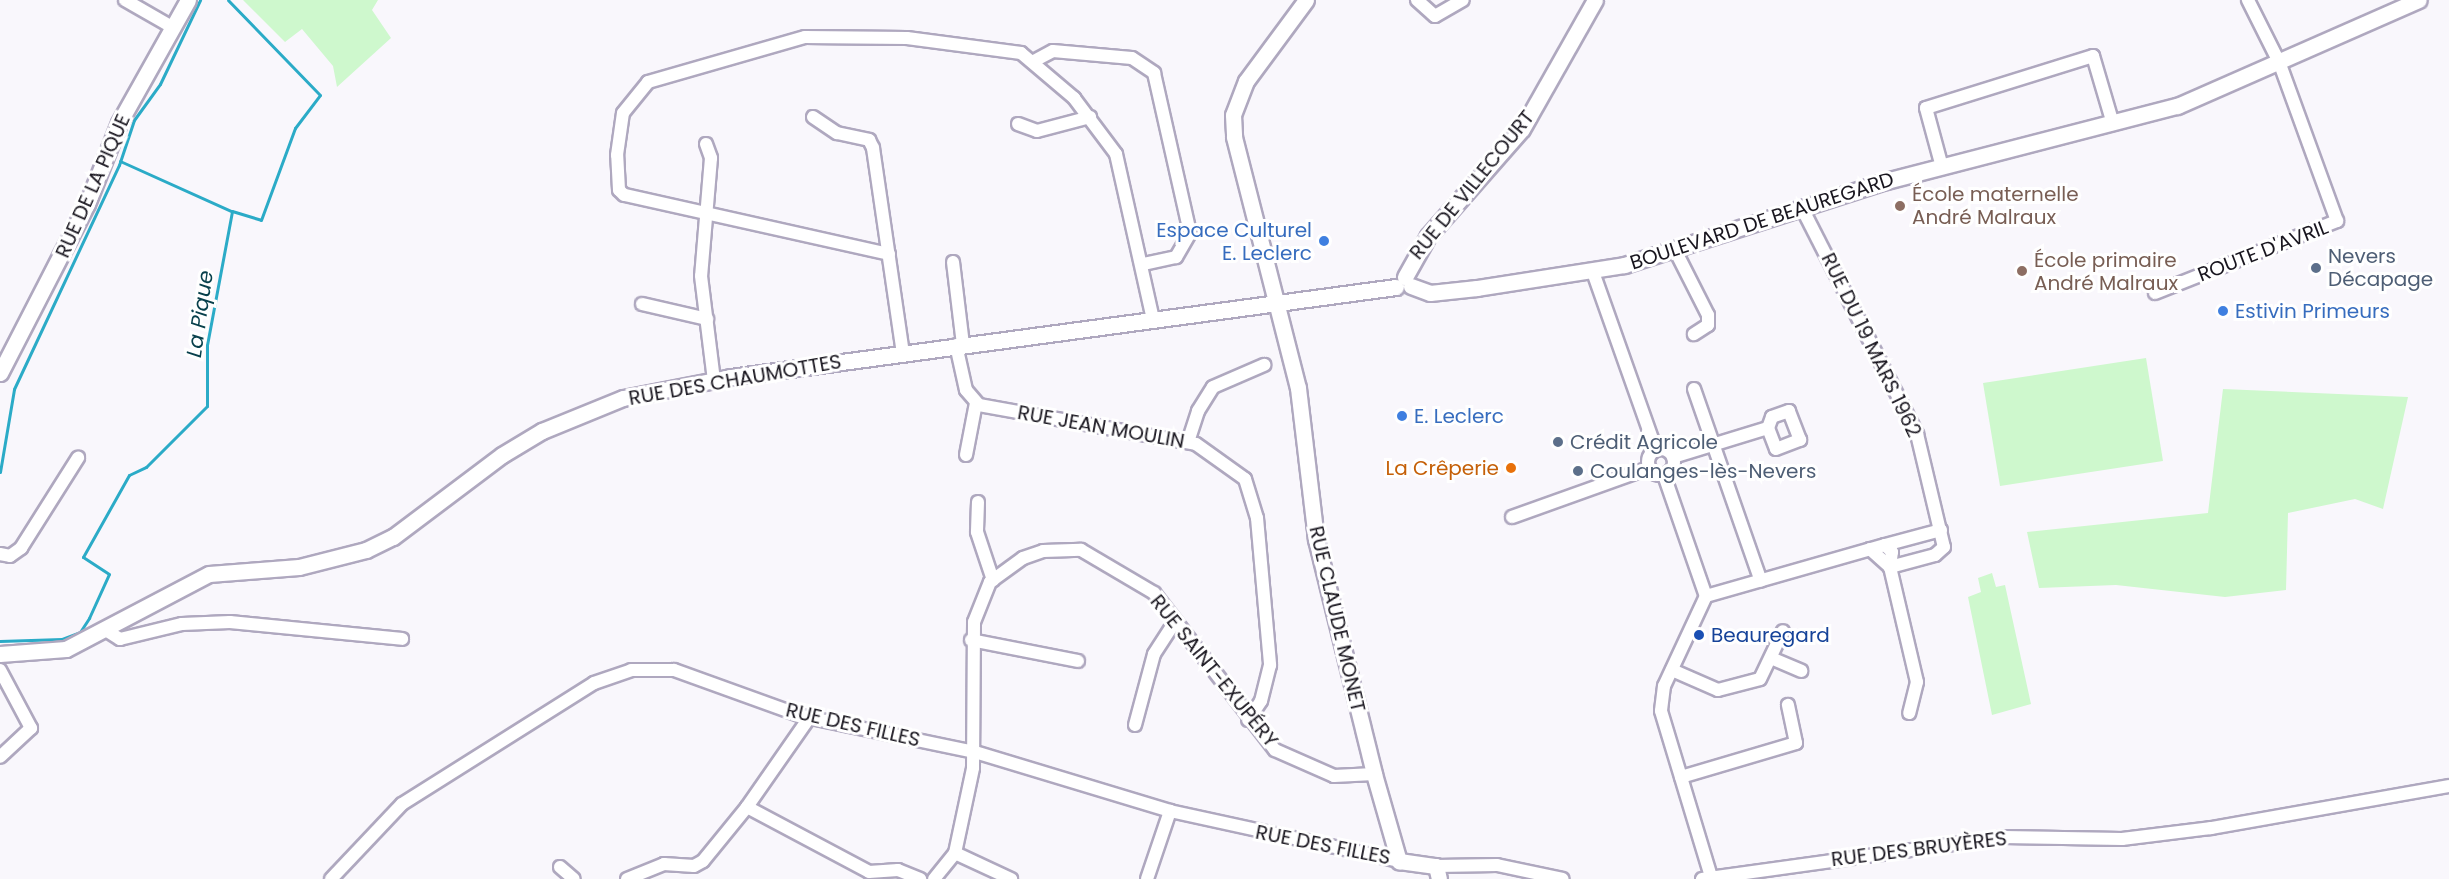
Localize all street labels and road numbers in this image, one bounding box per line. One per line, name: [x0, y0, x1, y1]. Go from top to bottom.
street label: RUE DE VILLECOURT: [1405, 106, 1539, 264]
street label: RUE DE LA PIQUE: [51, 111, 135, 261]
street label: BOULEVARD DE BEAUREGARD: [1627, 167, 1897, 275]
street label: ROUTE D'AVRIL: [2194, 215, 2332, 287]
street label: RUE DU 19 MARS 1962: [1816, 249, 1926, 441]
street label: RUE DES CHAUMOTTES: [627, 349, 843, 411]
street label: RUE JEAN MOULIN: [1016, 401, 1186, 453]
street label: RUE CLAUDE MONET: [1304, 524, 1370, 714]
street label: RUE SAINT-EXUPÉRY: [1145, 590, 1283, 752]
street label: RUE DES FILLES: [784, 698, 922, 752]
street label: RUE DES FILLES: [1253, 820, 1393, 870]
street label: RUE DES BRUYÈRES: [1830, 826, 2008, 872]

